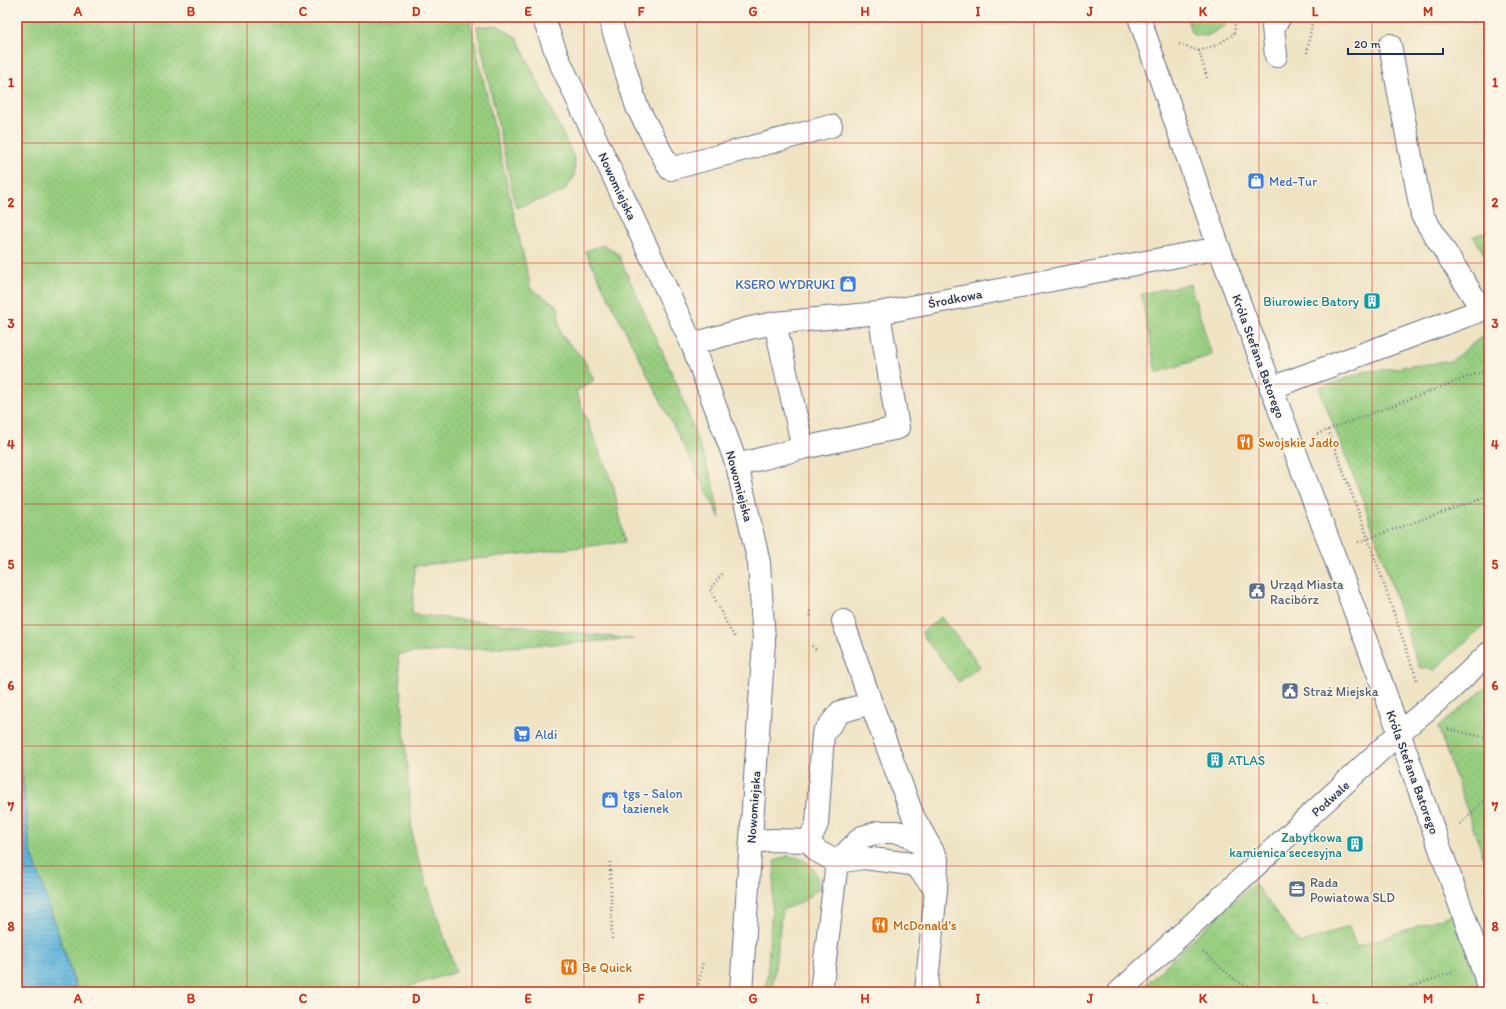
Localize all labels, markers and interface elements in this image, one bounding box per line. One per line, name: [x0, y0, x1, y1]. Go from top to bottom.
text: A: [73, 4, 83, 19]
text: B: [187, 4, 196, 19]
text: C: [299, 4, 308, 19]
text: D: [412, 4, 421, 19]
text: E: [524, 4, 532, 19]
text: F: [638, 4, 645, 19]
text: G: [749, 4, 758, 19]
text: H: [861, 4, 870, 19]
text: I: [976, 4, 981, 19]
text: J: [1086, 4, 1094, 19]
text: K: [1199, 4, 1208, 19]
text: L: [1312, 4, 1319, 19]
text: M: [1423, 4, 1433, 19]
scale bar: [1348, 30, 1443, 56]
text: 20 m: [1354, 37, 1381, 51]
text: 1: [8, 75, 14, 90]
text: 1: [1492, 75, 1498, 90]
street label: Nowomiejska: [595, 150, 640, 223]
shop icon: Med-Tur: [1246, 171, 1266, 191]
place label: Med-Tur: [1269, 174, 1317, 189]
text: 2: [8, 195, 15, 210]
text: 2: [1492, 195, 1499, 210]
shop icon: KSERO WYDRUKI: [838, 274, 858, 294]
place label: KSERO WYDRUKI: [735, 277, 835, 292]
street label: Środkowa: [927, 286, 984, 311]
building icon: Biurowiec Batory: [1362, 291, 1382, 311]
street label: Króla Stefana Batorego: [1229, 292, 1288, 421]
place label: Biurowiec Batory: [1263, 294, 1359, 309]
text: 3: [7, 316, 15, 331]
text: 3: [1491, 316, 1499, 331]
restaurant icon: Swojskie Jadło: [1235, 432, 1255, 452]
place label: Swojskie Jadło: [1258, 435, 1340, 450]
text: 4: [7, 437, 15, 452]
text: 4: [1491, 437, 1499, 452]
street label: Nowomiejska: [723, 449, 756, 524]
text: 5: [8, 557, 15, 572]
text: 5: [1492, 557, 1499, 572]
place label: Urząd Miasta Racibórz: [1270, 577, 1344, 607]
public building icon: Urząd Miasta Racibórz: [1247, 581, 1267, 601]
text: 6: [8, 678, 15, 693]
text: 6: [1492, 678, 1499, 693]
public building icon: Straż Miejska: [1280, 681, 1300, 701]
place label: Straż Miejska: [1303, 684, 1379, 699]
street label: Króla Stefana Batorego: [1383, 708, 1442, 837]
supermarket icon: Aldi: [512, 724, 532, 744]
place label: Aldi: [535, 727, 557, 742]
building icon: ATLAS: [1205, 750, 1225, 770]
place label: ATLAS: [1228, 753, 1265, 768]
street label: Nowomiejska: [743, 770, 764, 844]
street label: Podwale: [1308, 777, 1352, 819]
place label: tgs - Salon łazienek: [622, 786, 683, 816]
shop icon: tgs - Salon łazienek: [600, 790, 620, 810]
text: 7: [7, 799, 15, 814]
text: 7: [1491, 799, 1499, 814]
place label: Zabytkowa kamienica secesyjna: [1229, 830, 1343, 860]
building icon: Zabytkowa kamienica secesyjna: [1345, 834, 1365, 854]
place label: Rada Powiatowa SLD: [1310, 875, 1395, 905]
office icon: Rada Powiatowa SLD: [1287, 879, 1307, 899]
restaurant icon: McDonald's: [870, 915, 890, 935]
place label: McDonald's: [893, 918, 957, 933]
text: 8: [7, 919, 15, 934]
text: 8: [1491, 919, 1499, 934]
restaurant icon: Be Quick: [559, 957, 579, 977]
place label: Be Quick: [582, 960, 632, 975]
text: A: [73, 991, 83, 1006]
text: B: [187, 991, 196, 1006]
text: C: [299, 991, 308, 1006]
text: D: [412, 991, 421, 1006]
text: E: [524, 991, 532, 1006]
text: F: [638, 991, 645, 1006]
text: G: [749, 991, 758, 1006]
text: H: [861, 991, 870, 1006]
text: I: [976, 991, 981, 1006]
text: J: [1086, 991, 1094, 1006]
text: K: [1199, 991, 1208, 1006]
text: L: [1312, 991, 1319, 1006]
text: M: [1423, 991, 1433, 1006]

